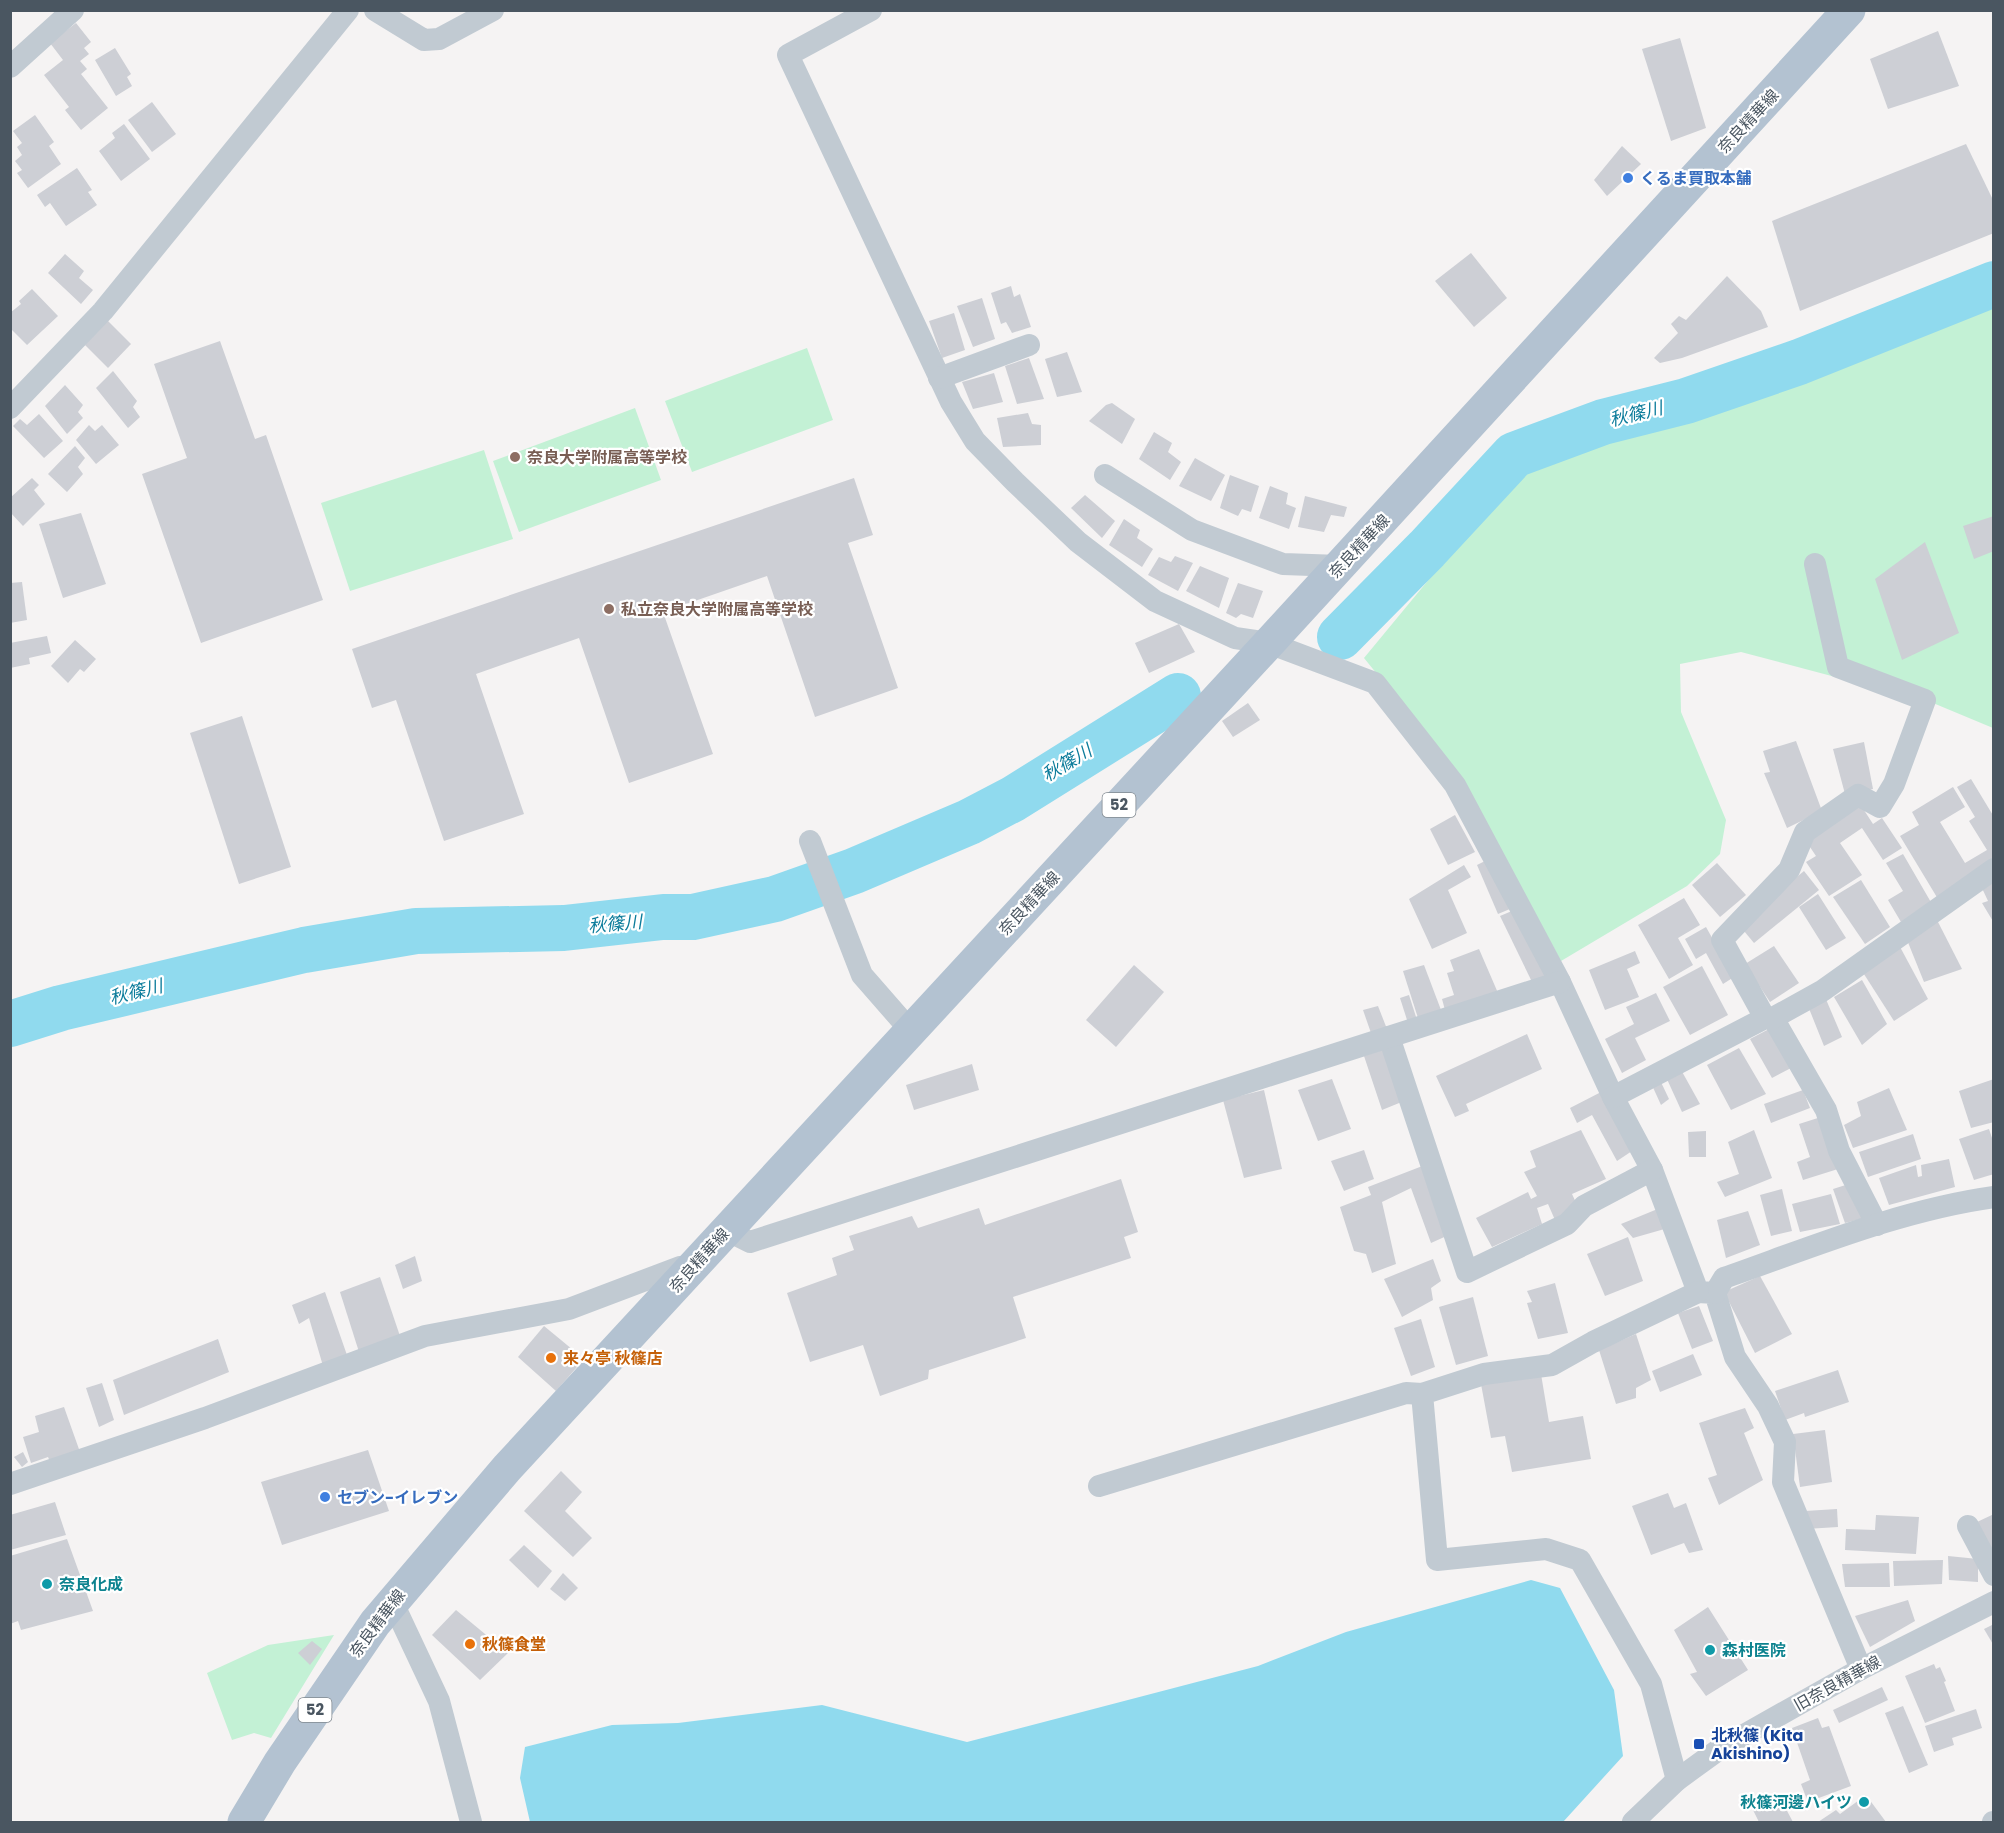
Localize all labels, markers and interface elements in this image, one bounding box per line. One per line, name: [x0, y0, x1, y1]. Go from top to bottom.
street label: 奈良精華線: [1713, 84, 1784, 158]
place label: くるま買取本舗: [1640, 167, 1752, 190]
marker: くるま買取本舗: [1621, 171, 1635, 185]
water label: 秋篠川: [1607, 394, 1667, 432]
place label: 奈良大学附属高等学校: [527, 446, 687, 469]
marker: 奈良大学附属高等学校: [508, 450, 522, 464]
street label: 奈良精華線: [1324, 509, 1395, 583]
place label: 私立奈良大学附属高等学校: [621, 598, 813, 621]
marker: 私立奈良大学附属高等学校: [602, 602, 616, 616]
water label: 秋篠川: [1037, 737, 1098, 787]
road number: 52: [1102, 793, 1136, 817]
street label: 奈良精華線: [994, 866, 1065, 940]
water label: 秋篠川: [587, 909, 645, 938]
water label: 秋篠川: [107, 972, 167, 1010]
street label: 奈良精華線: [664, 1223, 735, 1298]
place label: 来々亭 秋篠店: [563, 1347, 662, 1370]
marker: 来々亭 秋篠店: [544, 1351, 558, 1365]
place label: セブン-イレブン: [337, 1486, 458, 1509]
marker: セブン-イレブン: [318, 1490, 332, 1504]
place label: 奈良化成: [59, 1573, 123, 1596]
marker: 奈良化成: [40, 1577, 54, 1591]
street label: 奈良精華線: [344, 1584, 411, 1662]
place label: 秋篠食堂: [482, 1633, 546, 1656]
marker: 秋篠食堂: [463, 1637, 477, 1651]
place label: 森村医院: [1722, 1639, 1786, 1662]
marker: 森村医院: [1703, 1643, 1717, 1657]
street label: 旧奈良精華線: [1790, 1650, 1885, 1717]
road number: 52: [298, 1698, 332, 1722]
place label: 北秋篠 (Kita Akishino): [1711, 1724, 1803, 1765]
marker: 北秋篠 (Kita Akishino): [1692, 1737, 1706, 1751]
place label: 秋篠河邊ハイツ: [1740, 1791, 1852, 1814]
marker: 秋篠河邊ハイツ: [1857, 1795, 1871, 1809]

